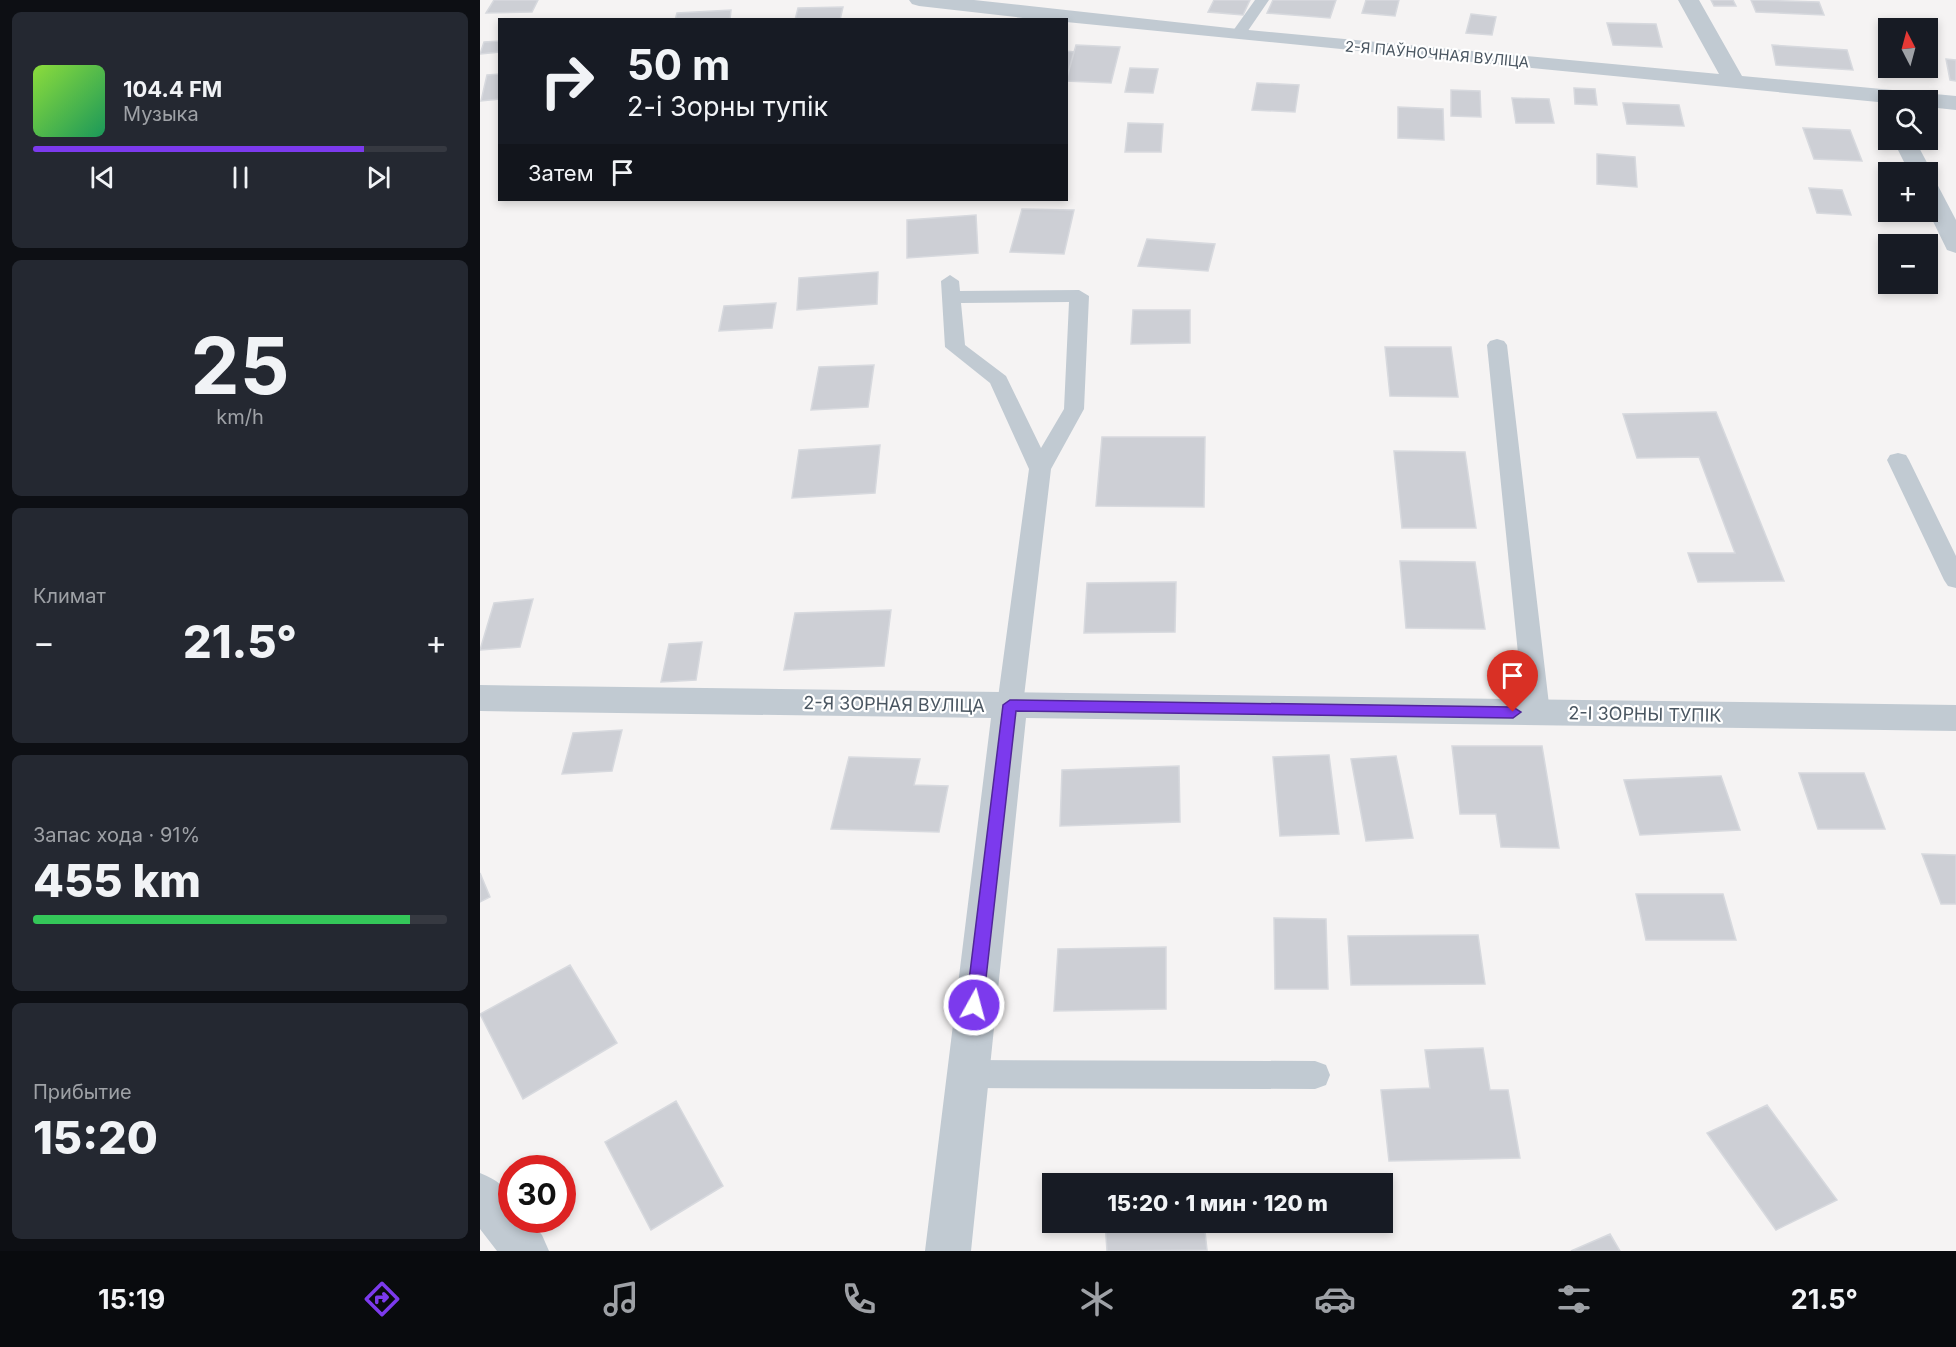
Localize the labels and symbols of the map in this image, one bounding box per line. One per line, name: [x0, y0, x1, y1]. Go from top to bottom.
north arrow: [1878, 18, 1938, 78]
street label: 2-Я ПАЎНОЧНАЯ ВУЛІЦА: [1344, 36, 1530, 72]
pin: [1487, 650, 1538, 712]
street label: 2-Я ЗОРНАЯ ВУЛІЦА: [803, 692, 985, 716]
street label: 2-І ЗОРНЫ ТУПІК: [1568, 702, 1722, 726]
position arrow: [942, 973, 1006, 1037]
speed limit sign: 30: [498, 1155, 576, 1233]

